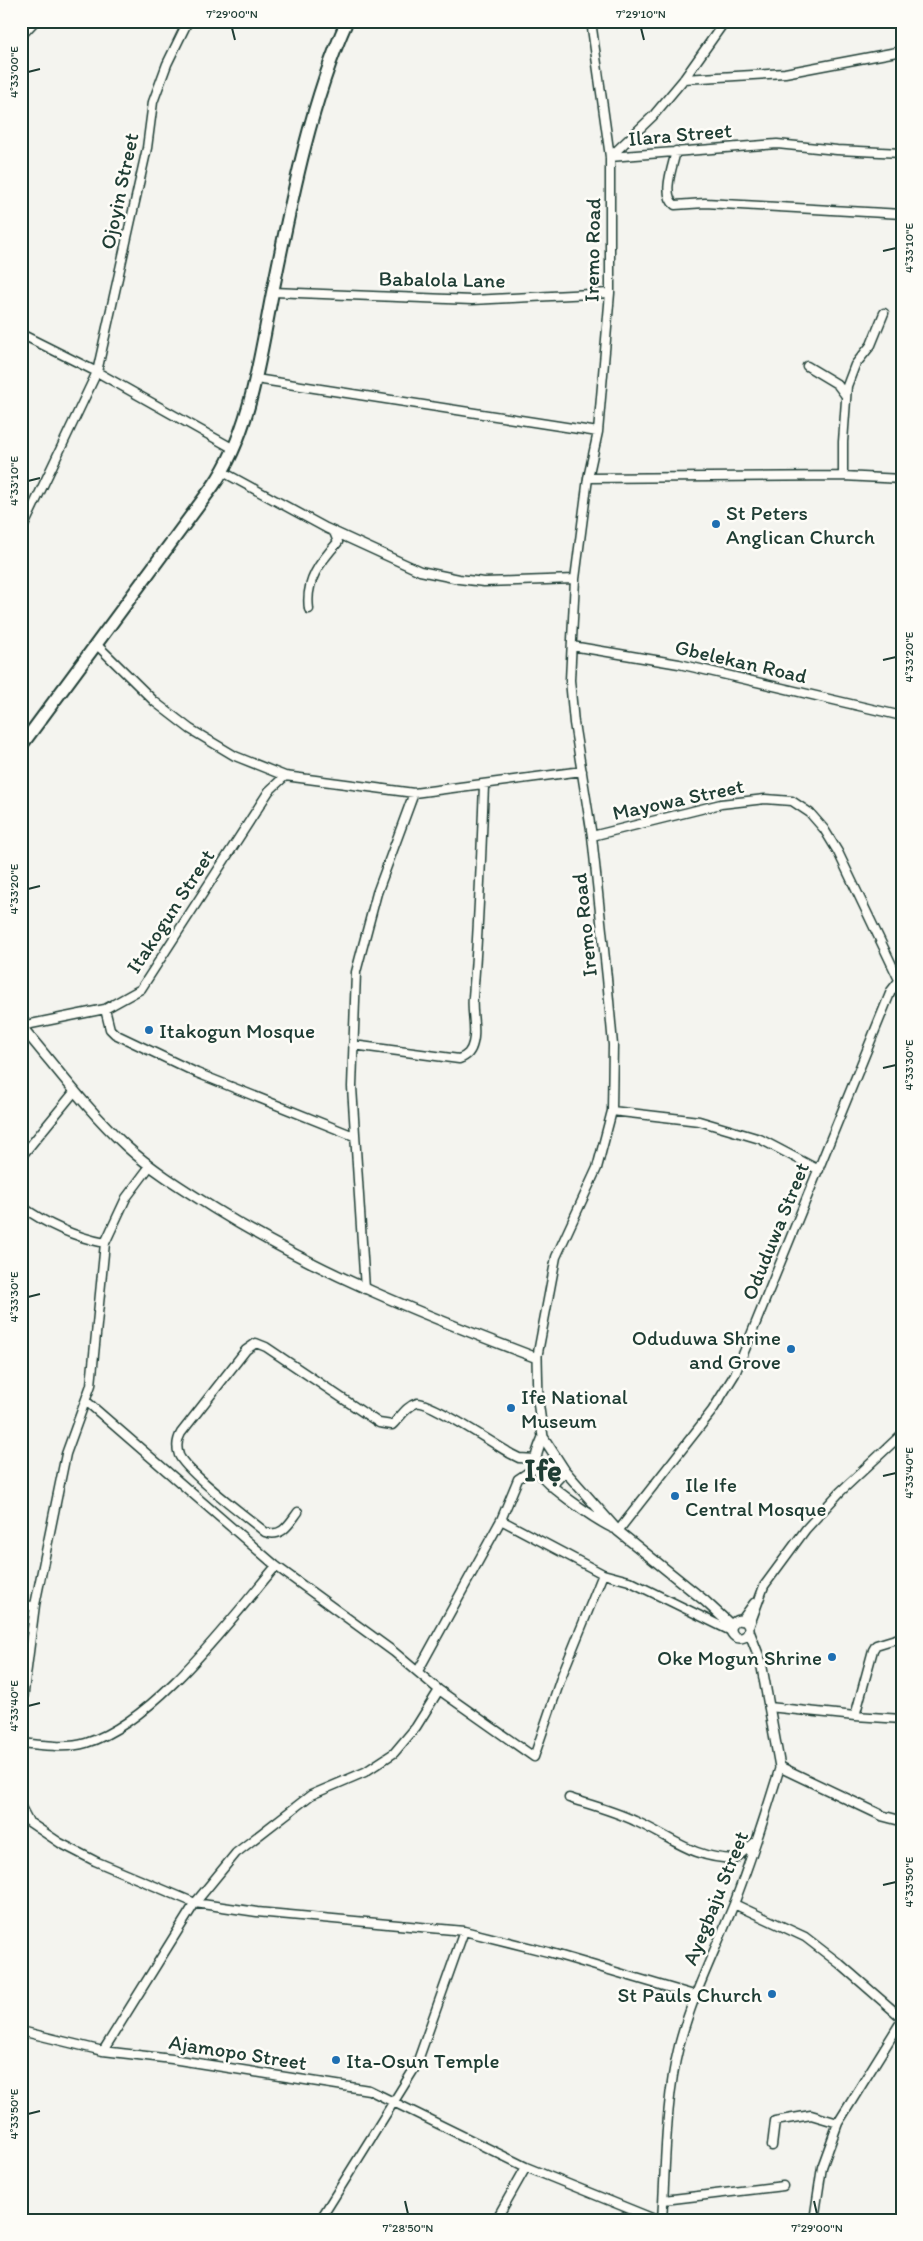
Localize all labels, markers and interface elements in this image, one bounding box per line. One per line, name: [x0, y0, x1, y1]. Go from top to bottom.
text: 7°29'00"N: [206, 7, 258, 21]
text: 7°29'10"N: [616, 7, 666, 21]
text: 4°33'00"E: [7, 46, 21, 98]
street label: Ilara Street: [627, 117, 733, 151]
street label: Ojoyin Street: [94, 130, 144, 252]
street label: Iremo Road: [579, 197, 605, 302]
text: 4°33'10"E: [902, 223, 916, 273]
street label: Babalola Lane: [378, 265, 506, 293]
text: 4°33'10"E: [7, 456, 21, 506]
place label: St Peters Anglican Church: [726, 500, 875, 549]
marker: St Peters Anglican Church: [710, 518, 722, 530]
text: 4°33'20"E: [902, 631, 916, 682]
street label: Gbelekan Road: [673, 634, 809, 688]
street label: Mayowa Street: [610, 773, 746, 825]
street label: Itakogun Street: [121, 844, 219, 978]
text: 4°33'20"E: [7, 863, 21, 914]
street label: Iremo Road: [566, 871, 602, 978]
place label: Itakogun Mosque: [159, 1018, 315, 1043]
marker: Itakogun Mosque: [143, 1024, 155, 1036]
text: 4°33'30"E: [902, 1039, 916, 1091]
street label: Oduduwa Street: [736, 1158, 814, 1304]
text: 4°33'30"E: [7, 1271, 21, 1323]
place label: Oduduwa Shrine and Grove: [632, 1325, 781, 1374]
marker: Oduduwa Shrine and Grove: [785, 1343, 797, 1355]
place label: Ife National Museum: [521, 1384, 628, 1433]
marker: Ife National Museum: [505, 1402, 517, 1414]
text: 4°33'40"E: [902, 1447, 916, 1499]
district label: Ifẹ̀: [524, 1452, 562, 1489]
place label: Ile Ife Central Mosque: [685, 1472, 826, 1521]
marker: Ile Ife Central Mosque: [669, 1490, 681, 1502]
place label: Oke Mogun Shrine: [657, 1645, 822, 1670]
marker: Oke Mogun Shrine: [826, 1651, 838, 1663]
text: 4°33'40"E: [7, 1680, 21, 1732]
street label: Ayegbaju Street: [677, 1827, 753, 1969]
text: 4°33'50"E: [902, 1856, 916, 1907]
place label: St Pauls Church: [618, 1982, 763, 2007]
marker: St Pauls Church: [766, 1988, 778, 2000]
street label: Ajamopo Street: [167, 2029, 309, 2075]
place label: Ita-Osun Temple: [346, 2048, 500, 2073]
marker: Ita-Osun Temple: [330, 2054, 342, 2066]
text: 4°33'50"E: [7, 2088, 21, 2139]
text: 7°28'50"N: [383, 2221, 433, 2235]
text: 7°29'00"N: [791, 2221, 843, 2235]

